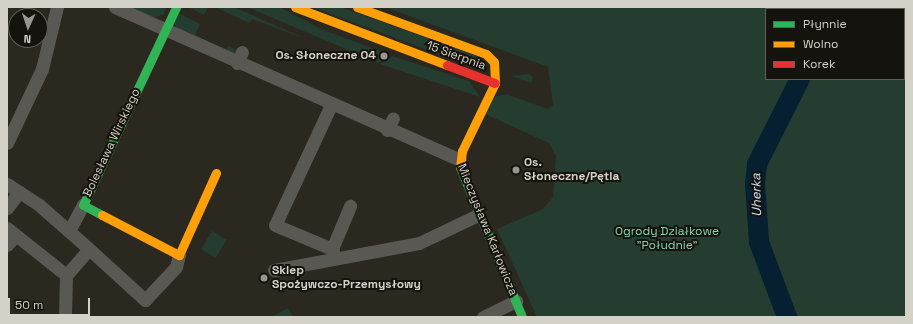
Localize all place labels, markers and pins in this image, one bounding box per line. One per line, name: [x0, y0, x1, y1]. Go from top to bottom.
place label: Os. Słoneczne 04: [275, 49, 376, 63]
marker: Os. Słoneczne 04: [379, 51, 389, 61]
place label: Os. Słoneczne/Pętla: [524, 156, 619, 184]
marker: Os. Słoneczne/Pętla: [511, 165, 521, 175]
place label: Sklep Spożywczo-Przemysłowy: [272, 264, 421, 292]
marker: Sklep Spożywczo-Przemysłowy: [259, 273, 269, 283]

